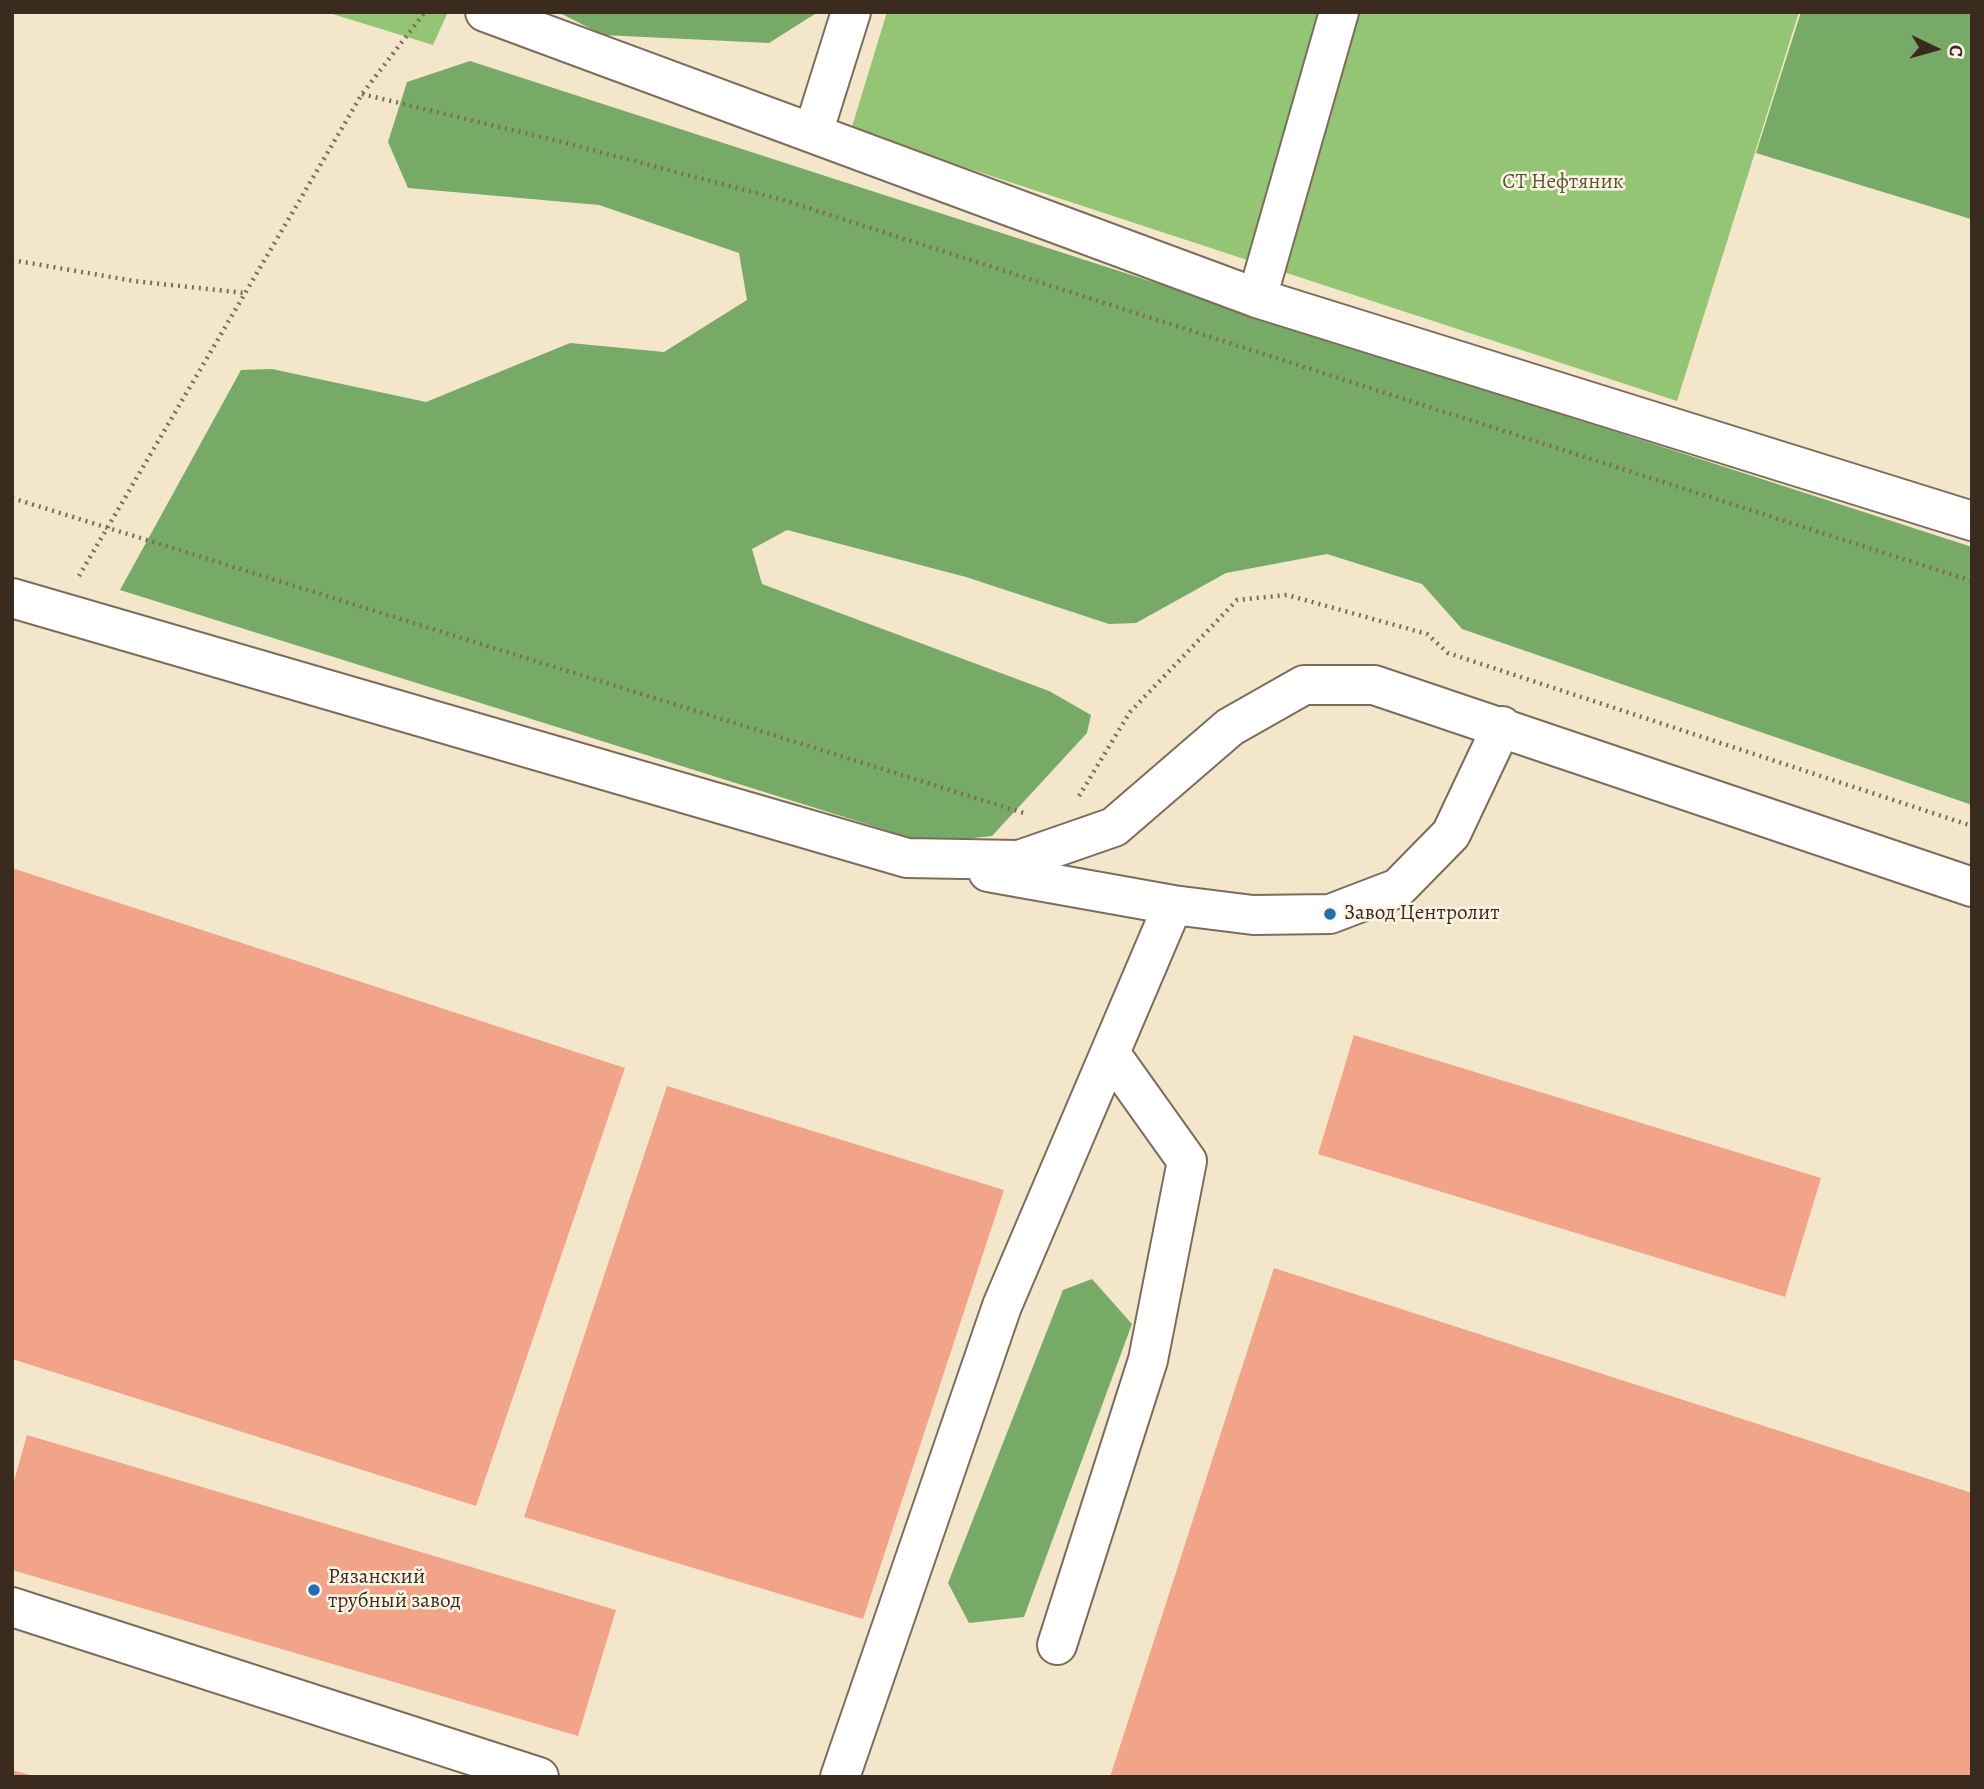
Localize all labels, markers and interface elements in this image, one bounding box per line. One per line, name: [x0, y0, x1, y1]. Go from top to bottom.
north arrow: [1900, 14, 1970, 84]
text: С: [1942, 44, 1969, 58]
park label: СТ Нефтяник: [1502, 170, 1624, 196]
place label: Завод Центролит: [1344, 901, 1500, 927]
marker: Завод Центролит: [1322, 906, 1338, 922]
place label: Рязанский трубный завод: [328, 1565, 461, 1615]
marker: Рязанский трубный завод: [306, 1582, 322, 1598]

